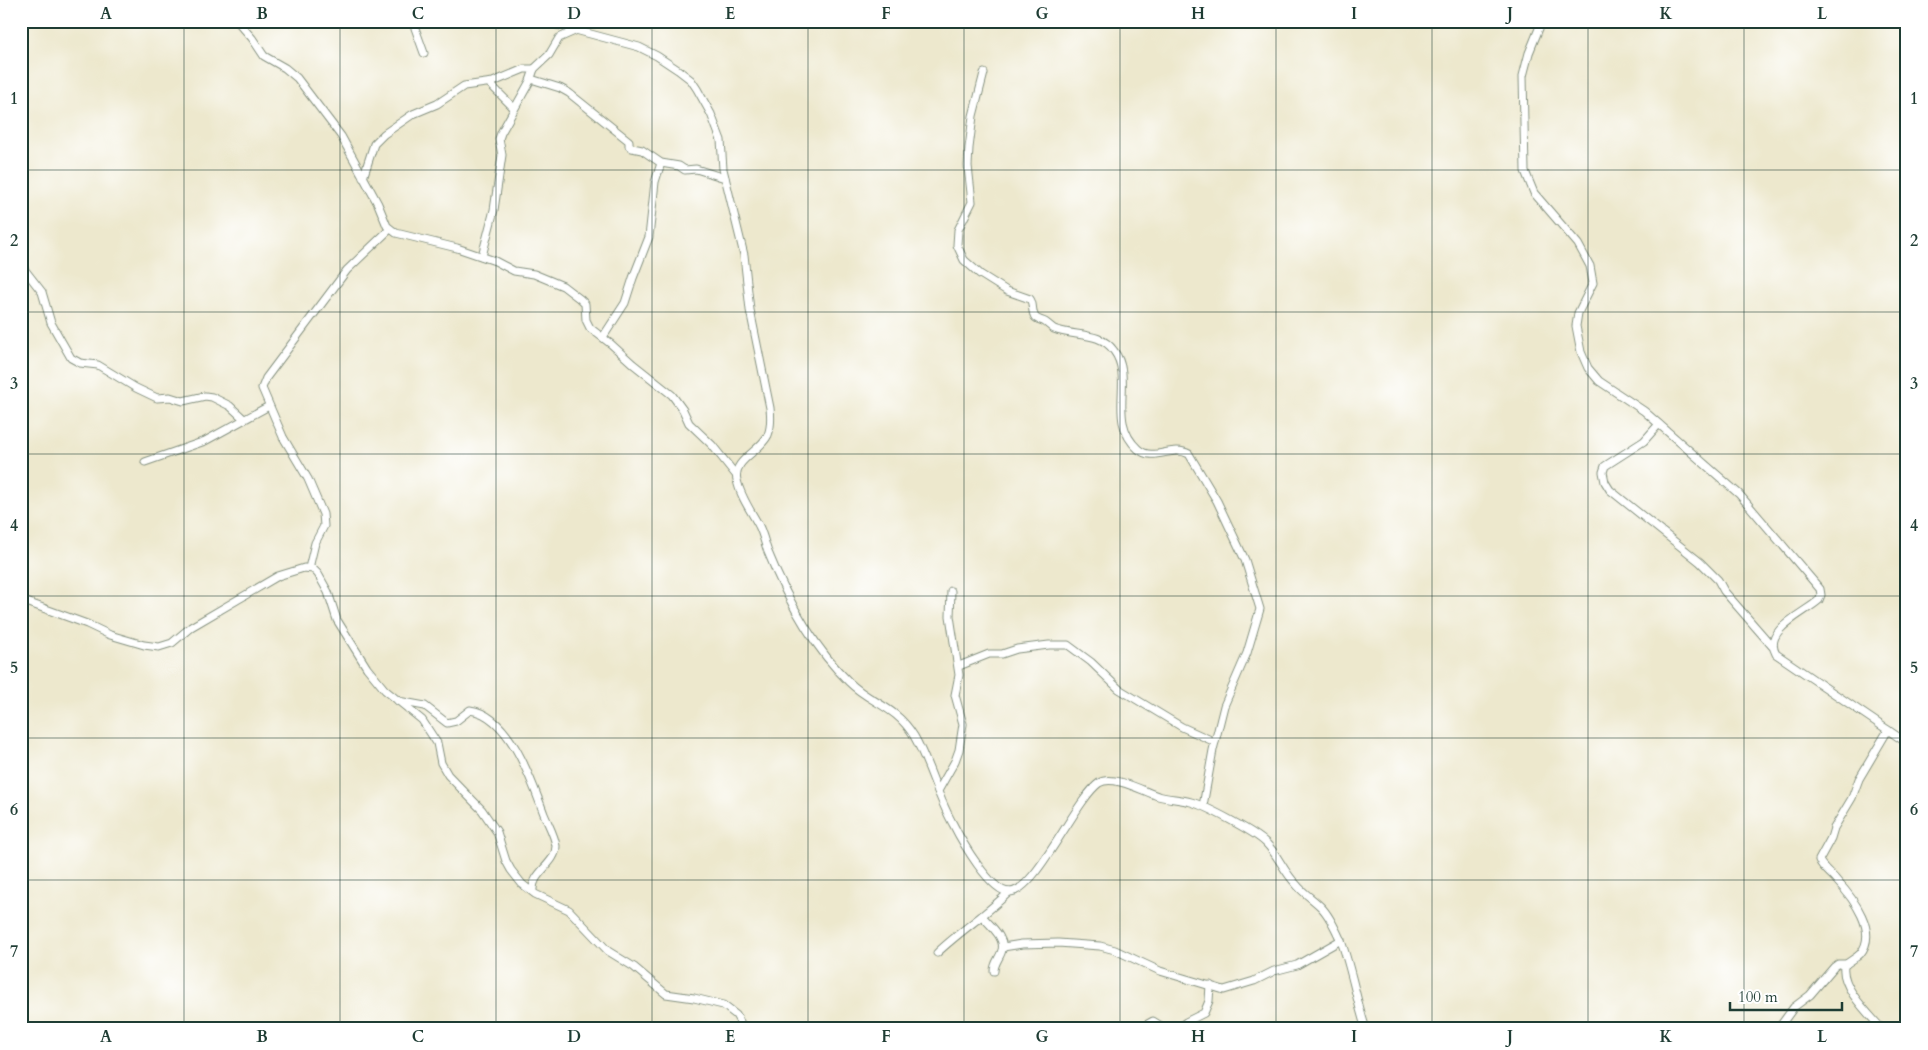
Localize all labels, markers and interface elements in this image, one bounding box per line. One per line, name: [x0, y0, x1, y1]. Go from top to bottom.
text: A: [100, 3, 112, 25]
text: B: [256, 3, 268, 25]
text: C: [412, 3, 424, 25]
text: D: [567, 3, 581, 25]
text: E: [725, 3, 735, 25]
text: F: [881, 3, 891, 25]
text: G: [1035, 3, 1049, 25]
text: H: [1191, 3, 1205, 25]
text: I: [1351, 3, 1357, 25]
text: J: [1505, 3, 1513, 25]
text: K: [1660, 3, 1673, 25]
text: L: [1817, 3, 1828, 25]
text: 1: [10, 88, 18, 110]
text: 1: [1910, 88, 1918, 110]
text: 2: [10, 230, 18, 252]
text: 2: [1910, 230, 1918, 252]
text: 3: [10, 373, 18, 395]
text: 3: [1910, 373, 1918, 395]
text: 4: [10, 515, 18, 537]
text: 4: [1910, 515, 1918, 537]
text: 5: [10, 657, 18, 679]
text: 5: [1910, 657, 1918, 679]
text: 6: [10, 799, 18, 821]
text: 6: [1910, 799, 1918, 821]
text: 7: [10, 941, 18, 963]
text: 7: [1910, 941, 1918, 963]
scale bar: [1730, 980, 1843, 1012]
text: 100 m: [1738, 987, 1778, 1007]
text: A: [100, 1026, 112, 1048]
text: B: [256, 1026, 268, 1048]
text: C: [412, 1026, 424, 1048]
text: D: [567, 1026, 581, 1048]
text: E: [725, 1026, 735, 1048]
text: F: [881, 1026, 891, 1048]
text: G: [1035, 1026, 1049, 1048]
text: H: [1191, 1026, 1205, 1048]
text: I: [1351, 1026, 1357, 1048]
text: J: [1505, 1026, 1513, 1048]
text: K: [1660, 1026, 1673, 1048]
text: L: [1817, 1026, 1828, 1048]

